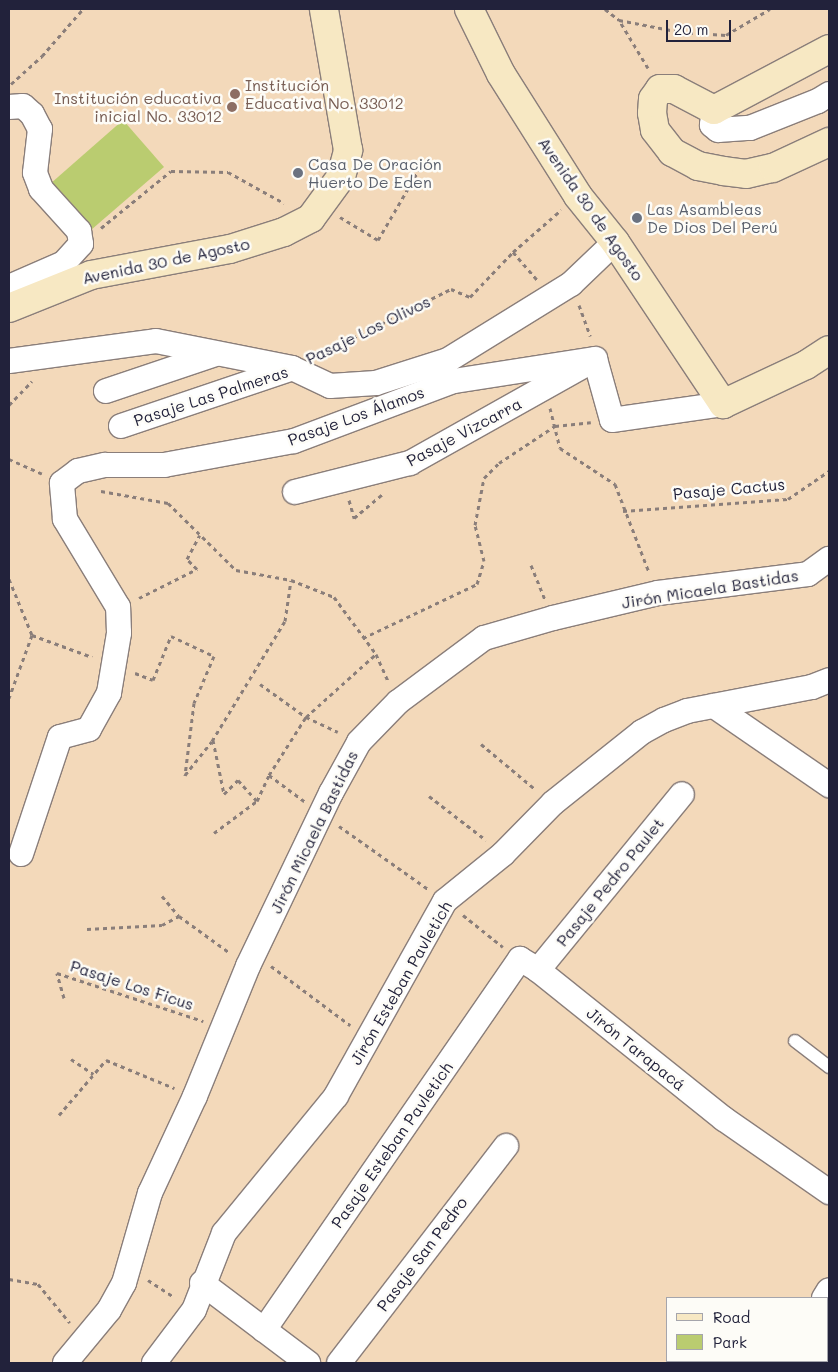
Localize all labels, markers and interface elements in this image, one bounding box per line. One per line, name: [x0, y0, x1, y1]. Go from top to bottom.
scale bar: [668, 10, 733, 42]
text: 20 m: [674, 19, 708, 39]
place label: Institución Educativa No. 33012: [245, 75, 404, 113]
place label: Institución educativa inicial No. 33012: [54, 88, 222, 126]
marker: Institución Educativa No. 33012: [229, 88, 241, 100]
marker: Institución educativa inicial No. 33012: [226, 101, 238, 113]
street label: Avenida 30 de Agosto: [534, 134, 648, 284]
place label: Casa De Oración Huerto De Eden: [308, 154, 442, 192]
marker: Casa De Oración Huerto De Eden: [292, 167, 304, 179]
place label: Las Asambleas De Dios Del Perú: [647, 199, 778, 237]
marker: Las Asambleas De Dios Del Perú: [631, 212, 643, 224]
street label: Avenida 30 de Agosto: [81, 234, 251, 288]
street label: Pasaje Los Olivos: [303, 292, 433, 368]
street label: Pasaje Las Palmeras: [131, 362, 291, 430]
street label: Pasaje Los Álamos: [285, 382, 427, 450]
street label: Pasaje Vizcarra: [403, 394, 525, 470]
street label: Pasaje Cactus: [672, 475, 786, 503]
street label: Jirón Micaela Bastidas: [620, 566, 800, 612]
street label: Jirón Micaela Bastidas: [266, 747, 362, 917]
street label: Pasaje Pedro Paulet: [552, 814, 668, 950]
street label: Jirón Esteban Pavletich: [346, 898, 456, 1068]
street label: Pasaje Los Ficus: [68, 956, 196, 1014]
street label: Jirón Tarapacá: [583, 1003, 689, 1095]
street label: Pasaje Esteban Pavletich: [327, 1058, 457, 1232]
street label: Pasaje San Pedro: [373, 1193, 471, 1315]
legend: [666, 1297, 828, 1362]
text: Road: [713, 1307, 750, 1327]
text: Park: [713, 1332, 747, 1352]

